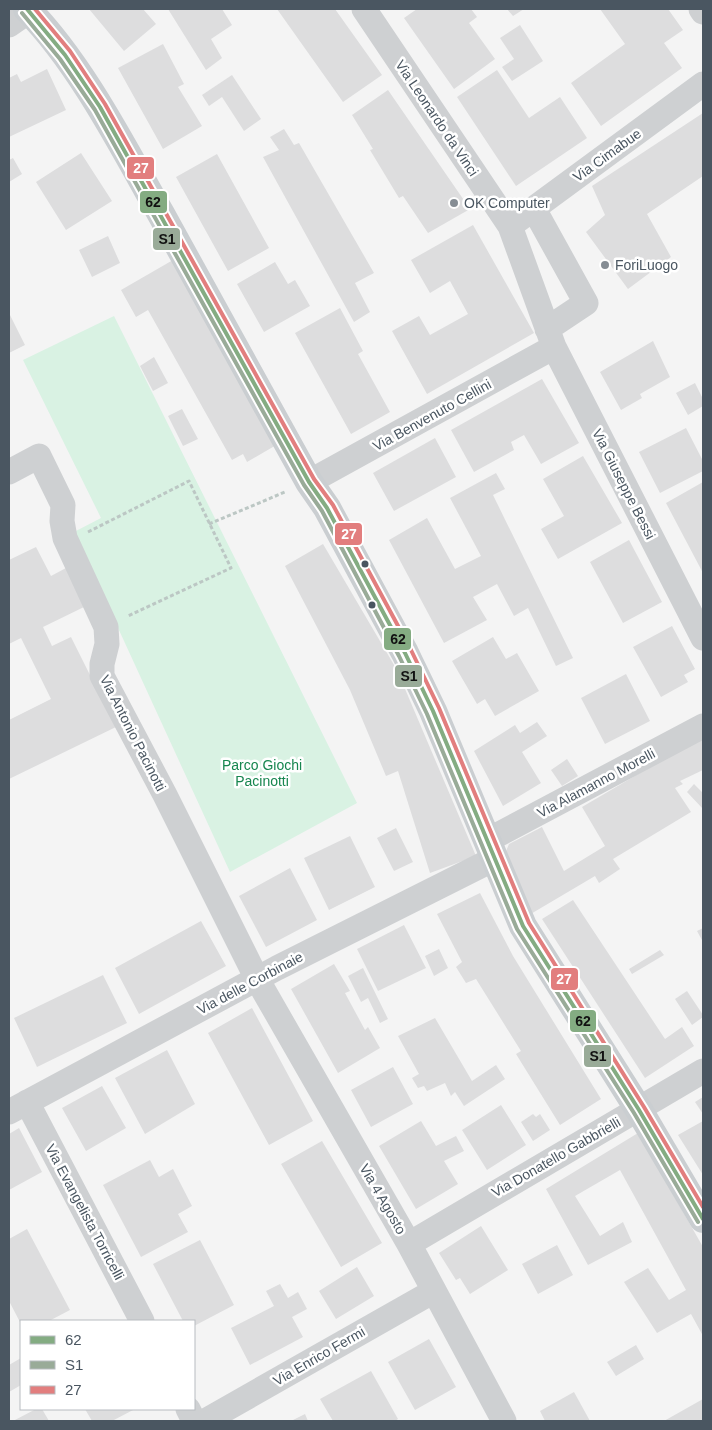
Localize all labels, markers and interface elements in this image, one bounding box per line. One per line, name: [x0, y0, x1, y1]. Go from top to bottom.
street label: Via Leonardo da Vinci: [392, 57, 482, 179]
street label: Via Cimabue: [570, 125, 644, 185]
line badge: 27: [126, 156, 155, 180]
text: 27: [133, 160, 149, 176]
line badge: 62: [139, 190, 168, 214]
text: 62: [145, 194, 161, 210]
place label: OK Computer: [464, 195, 550, 211]
marker: OK Computer: [448, 197, 460, 209]
line badge: S1: [152, 227, 181, 251]
text: S1: [158, 231, 176, 247]
place label: ForiLuogo: [615, 257, 678, 273]
marker: ForiLuogo: [599, 259, 611, 271]
street label: Via Benvenuto Cellini: [370, 376, 494, 454]
street label: Via Giuseppe Bessi: [589, 426, 659, 542]
line badge: 27: [334, 522, 363, 546]
text: 27: [341, 526, 357, 542]
unlabelled marker: [360, 559, 370, 569]
unlabelled marker: [367, 600, 377, 610]
line badge: 62: [383, 627, 412, 651]
text: 62: [390, 631, 406, 647]
line badge: S1: [394, 664, 423, 688]
text: S1: [400, 668, 418, 684]
street label: Via Antonio Pacinotti: [97, 672, 169, 794]
street label: Via Alamanno Morelli: [534, 745, 658, 821]
park label: Parco Giochi Pacinotti: [222, 757, 302, 789]
street label: Via delle Corbinaie: [194, 948, 306, 1018]
line badge: 27: [550, 967, 579, 991]
text: 27: [556, 971, 572, 987]
line badge: 62: [569, 1009, 597, 1033]
text: 62: [575, 1013, 591, 1029]
line badge: S1: [583, 1044, 612, 1068]
text: S1: [589, 1048, 607, 1064]
street label: Via Donatello Gabbrielli: [489, 1114, 623, 1200]
street label: Via Evangelista Torricelli: [42, 1141, 128, 1283]
street label: Via 4 Agosto: [356, 1161, 410, 1237]
legend: [20, 1320, 195, 1410]
street label: Via Enrico Fermi: [270, 1323, 368, 1389]
text: 62: [65, 1331, 82, 1348]
text: S1: [65, 1356, 83, 1373]
text: 27: [65, 1381, 82, 1398]

